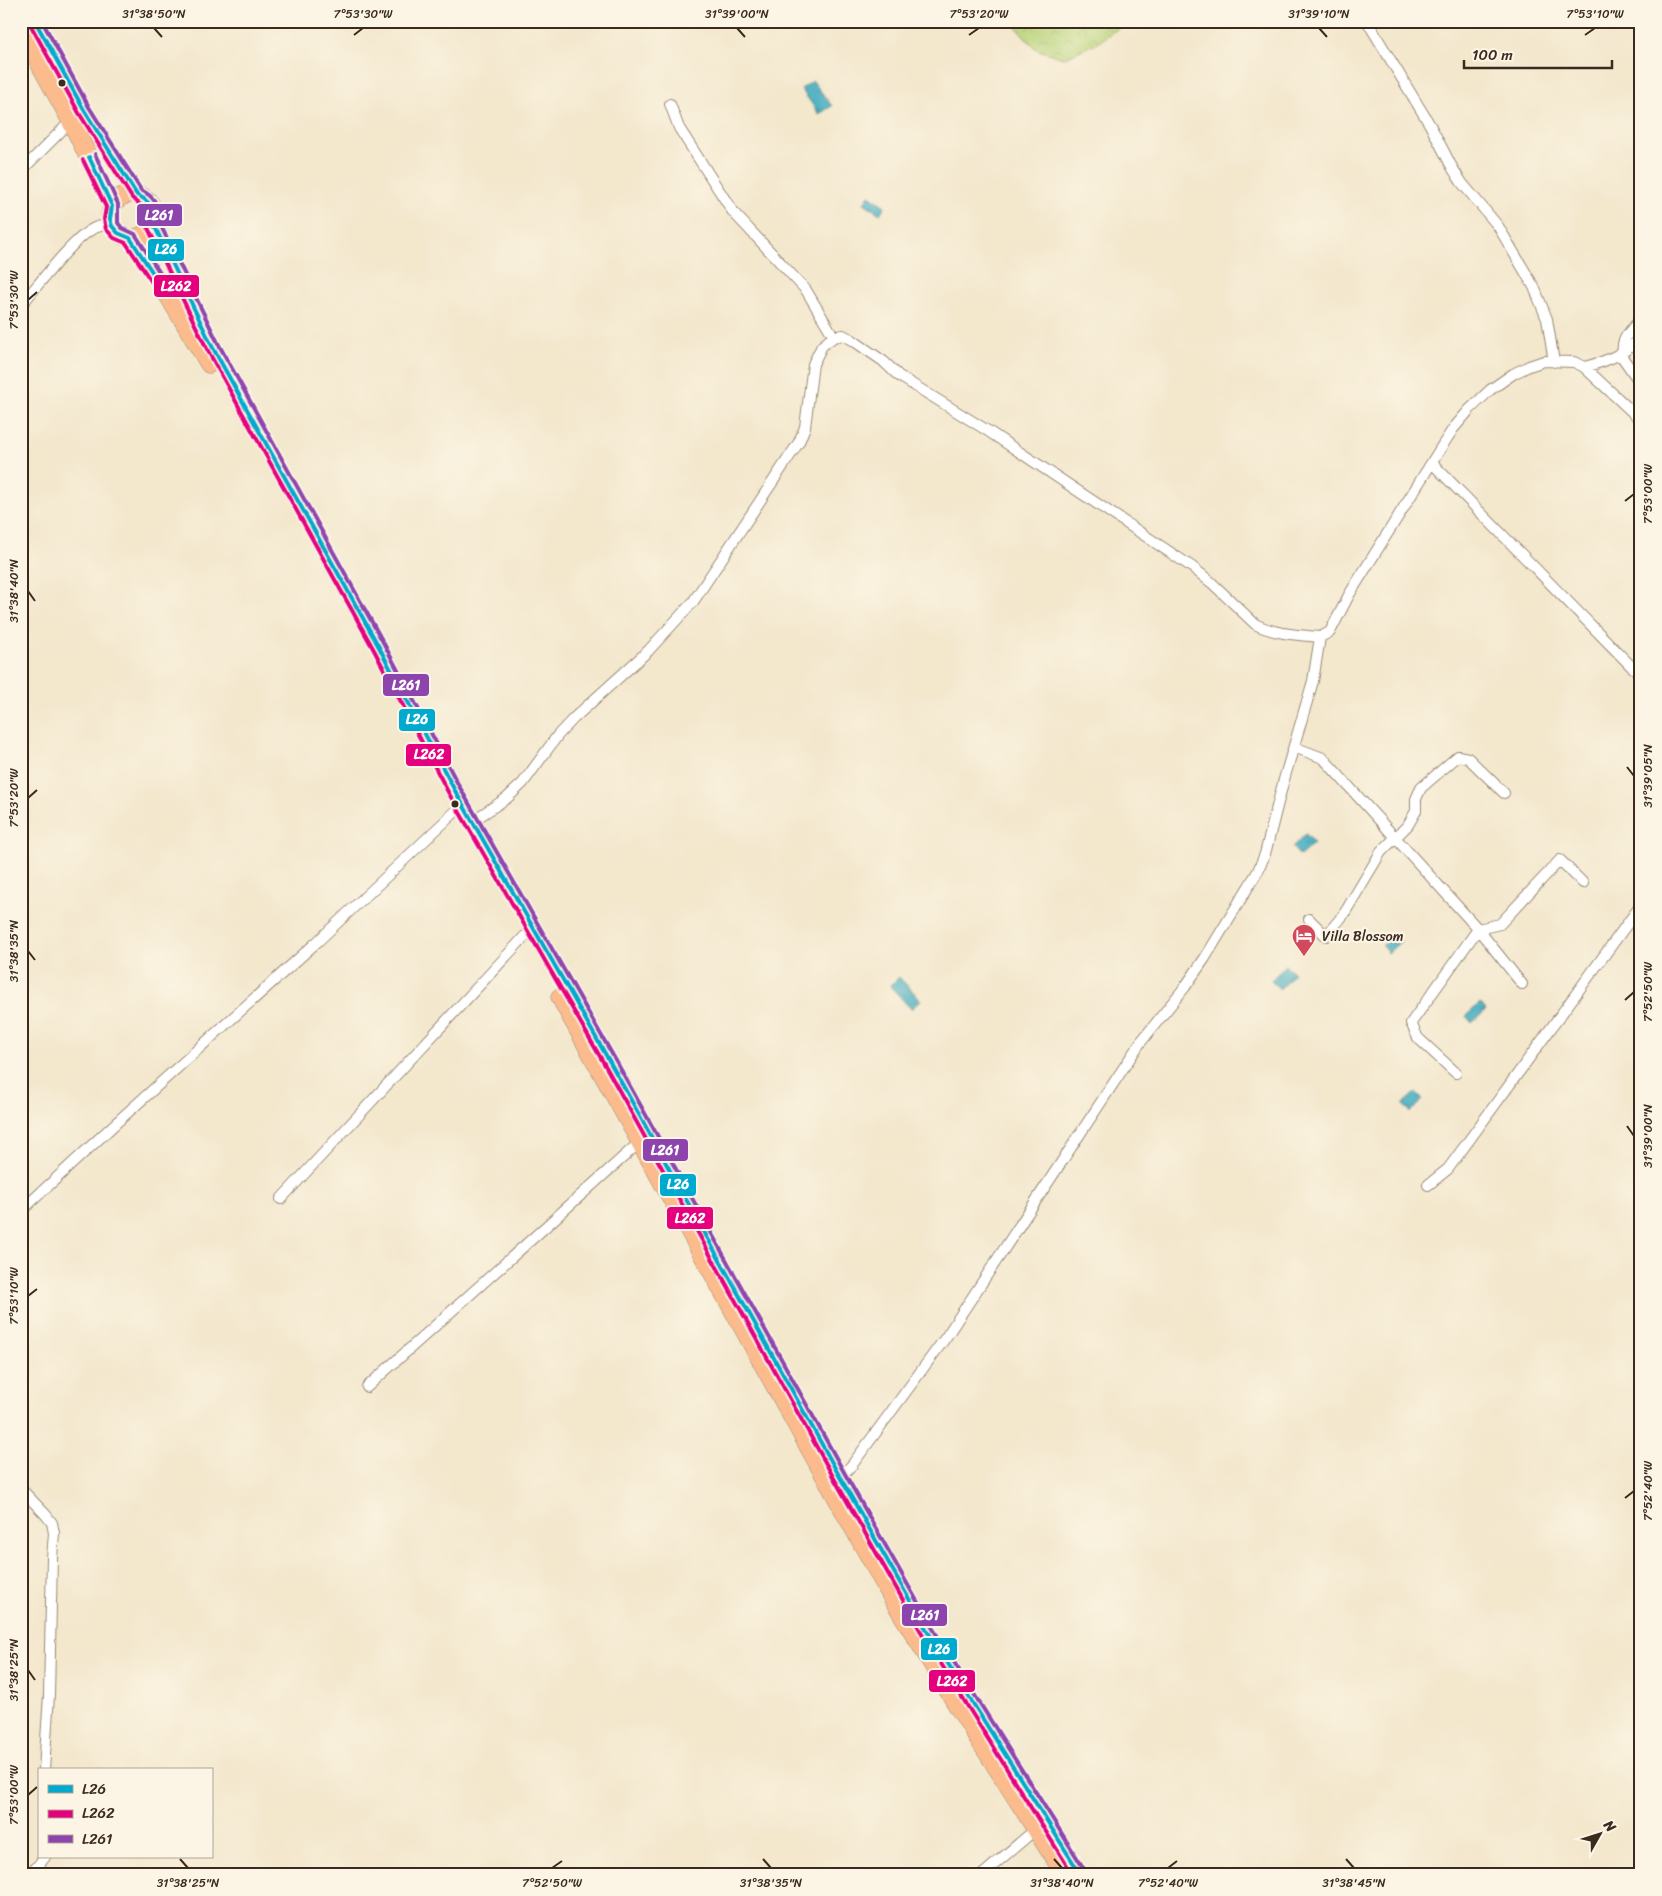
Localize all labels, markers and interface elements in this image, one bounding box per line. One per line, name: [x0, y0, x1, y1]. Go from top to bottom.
text: 31°38'50"N: [122, 3, 186, 25]
text: 7°53'30"W: [334, 3, 393, 25]
text: 31°39'00"N: [705, 3, 770, 25]
text: 7°53'20"W: [949, 3, 1009, 25]
text: 31°39'10"N: [1288, 3, 1350, 25]
text: 7°53'10"W: [1566, 3, 1624, 25]
scale bar: [1464, 38, 1612, 70]
text: 100 m: [1472, 42, 1513, 68]
unlabelled marker: [57, 78, 67, 88]
line badge: L261: [136, 203, 183, 227]
text: L261: [145, 203, 173, 228]
text: L26: [155, 237, 177, 262]
line badge: L26: [147, 238, 185, 262]
text: 7°53'30"W: [3, 270, 25, 329]
line badge: L262: [153, 274, 200, 298]
text: L262: [161, 274, 192, 299]
text: 7°53'00"W: [1637, 463, 1659, 524]
text: 31°38'40"N: [3, 559, 25, 623]
line badge: L261: [382, 673, 430, 697]
text: L261: [392, 673, 420, 698]
text: L26: [406, 707, 428, 732]
line badge: L26: [398, 708, 436, 732]
text: L262: [414, 742, 445, 767]
line badge: L262: [405, 743, 452, 767]
text: 31°39'05"N: [1637, 744, 1659, 808]
text: 7°53'20"W: [3, 768, 25, 828]
unlabelled marker: [450, 799, 460, 809]
text: 31°38'35"N: [3, 919, 25, 982]
hotel icon: Villa Blossom: [1291, 923, 1317, 957]
place label: Villa Blossom: [1322, 924, 1404, 949]
text: 7°52'50"W: [1637, 961, 1659, 1022]
text: 31°39'00"N: [1637, 1103, 1659, 1168]
line badge: L261: [642, 1138, 689, 1162]
text: L261: [651, 1138, 679, 1163]
text: L26: [667, 1172, 689, 1197]
line badge: L26: [659, 1173, 697, 1197]
line badge: L262: [666, 1206, 714, 1230]
text: L262: [675, 1206, 706, 1231]
text: 7°53'10"W: [3, 1267, 25, 1325]
text: 7°52'40"W: [1637, 1460, 1659, 1521]
line badge: L261: [901, 1603, 948, 1627]
text: L261: [911, 1603, 939, 1628]
line badge: L26: [920, 1637, 958, 1661]
text: L26: [928, 1637, 950, 1662]
text: 31°38'25"N: [3, 1638, 25, 1701]
line badge: L262: [928, 1669, 976, 1693]
text: L262: [937, 1669, 968, 1694]
text: 7°53'00"W: [3, 1764, 25, 1825]
legend: [38, 1768, 212, 1858]
text: L26: [82, 1776, 106, 1802]
text: L262: [82, 1800, 115, 1826]
north arrow: [1574, 1808, 1624, 1858]
text: N: [1596, 1814, 1623, 1838]
text: L261: [82, 1826, 113, 1852]
text: 31°38'25"N: [157, 1872, 220, 1894]
text: 7°52'50"W: [522, 1872, 583, 1894]
text: 31°38'35"N: [740, 1872, 803, 1894]
text: 31°38'40"N: [1030, 1872, 1094, 1894]
text: 7°52'40"W: [1138, 1872, 1199, 1894]
text: 31°38'45"N: [1322, 1872, 1386, 1894]

